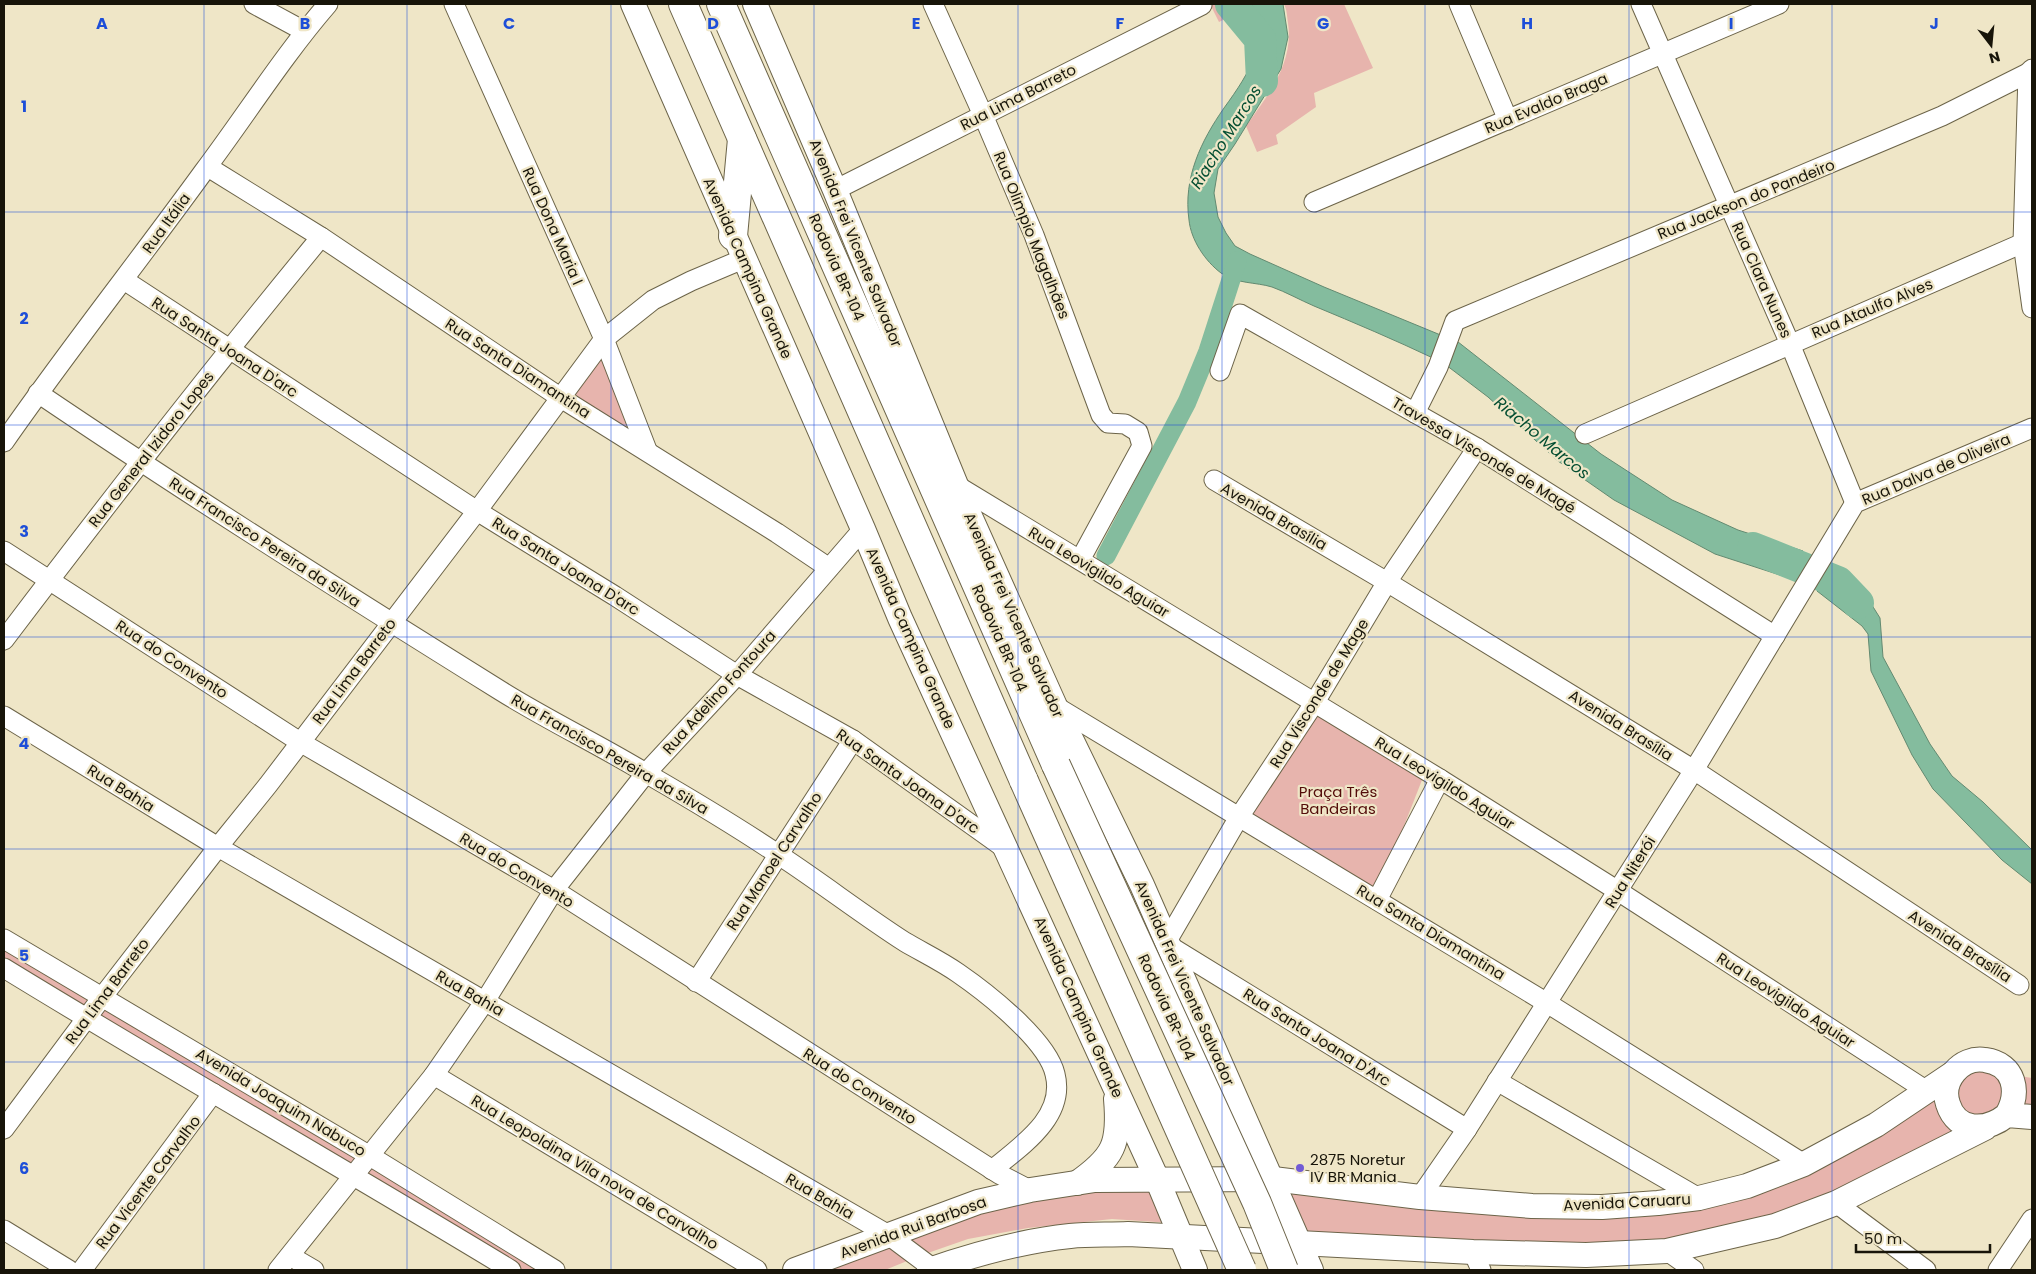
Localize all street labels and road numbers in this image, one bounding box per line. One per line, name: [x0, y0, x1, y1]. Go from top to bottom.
street label: Rua Lima Barreto: [956, 59, 1080, 135]
street label: Rua Evaldo Braga: [1481, 68, 1611, 138]
street label: Avenida Frei Vicente Salvador: [805, 136, 908, 351]
street label: Rua Olimpio Magalhães: [989, 148, 1075, 322]
street label: Rua Jackson do Pandeiro: [1654, 154, 1838, 244]
street label: Rua Dona Maria I: [518, 164, 588, 288]
street label: Avenida Campina Grande: [698, 174, 798, 362]
street label: Rua Itália: [137, 189, 195, 257]
street label: Rodovia BR-104: [804, 210, 870, 324]
street label: Rua Clara Nunes: [1727, 219, 1797, 341]
street label: Rua Ataulfo Alves: [1808, 273, 1936, 343]
street label: Rua Santa Joana D'arc: [148, 292, 302, 402]
street label: Rua Santa Diamantina: [441, 313, 595, 423]
street label: Rua General Izidoro Lopes: [83, 366, 219, 531]
street label: Travessa Visconde de Magé: [1388, 392, 1580, 518]
street label: Rua Dalva de Oliveira: [1858, 428, 2014, 510]
street label: Rua Francisco Pereira da Silva: [165, 472, 365, 612]
street label: Avenida Brasília: [1217, 477, 1331, 555]
street label: Avenida Frei Vicente Salvador: [959, 509, 1069, 721]
street label: Rua Santa Joana D'arc: [488, 512, 644, 620]
street label: Rua Leovigildo Aguiar: [1025, 522, 1174, 623]
street label: Avenida Campina Grande: [861, 544, 961, 732]
street label: Rodovia BR-104: [967, 581, 1033, 695]
street label: Rua Lima Barreto: [307, 614, 401, 728]
street label: Rua Visconde de Mage: [1264, 614, 1374, 772]
street label: Rua do Convento: [112, 615, 232, 703]
street label: Rua Adelino Fontoura: [658, 625, 780, 759]
street label: Avenida Brasília: [1565, 684, 1677, 766]
street label: Rua Francisco Pereira da Silva: [508, 689, 712, 819]
street label: Rua Santa Joana D'arc: [832, 724, 984, 838]
street label: Rua Leovigildo Aguiar: [1371, 731, 1519, 835]
street label: Rua Bahia: [83, 759, 159, 817]
street label: Rua Manoel Carvalho: [721, 788, 827, 934]
street label: Rua do Convento: [456, 828, 578, 912]
street label: Rua Niterói: [1600, 832, 1660, 912]
street label: Avenida Frei Vicente Salvador: [1130, 877, 1240, 1089]
street label: Rua Santa Diamantina: [1353, 879, 1509, 985]
street label: Avenida Brasília: [1904, 905, 2016, 987]
street label: Avenida Campina Grande: [1029, 913, 1129, 1101]
street label: Rua Lima Barreto: [60, 934, 154, 1048]
street label: Rua Leovigildo Aguiar: [1713, 947, 1860, 1053]
street label: Rodovia BR-104: [1133, 950, 1201, 1064]
street label: Rua Bahia: [432, 965, 508, 1021]
street label: Rua Santa Joana D'Arc: [1239, 983, 1395, 1091]
street label: Avenida Joaquim Nabuco: [192, 1043, 370, 1161]
street label: Rua do Convento: [799, 1043, 921, 1129]
street label: Rua Leopoldina Vila nova de Carvalho: [467, 1090, 723, 1254]
street label: Rua Vicente Carvalho: [91, 1111, 205, 1253]
street label: Rua Bahia: [782, 1168, 858, 1224]
street label: Avenida Caruaru: [1563, 1188, 1691, 1216]
street label: Avenida Rui Barbosa: [837, 1191, 989, 1263]

